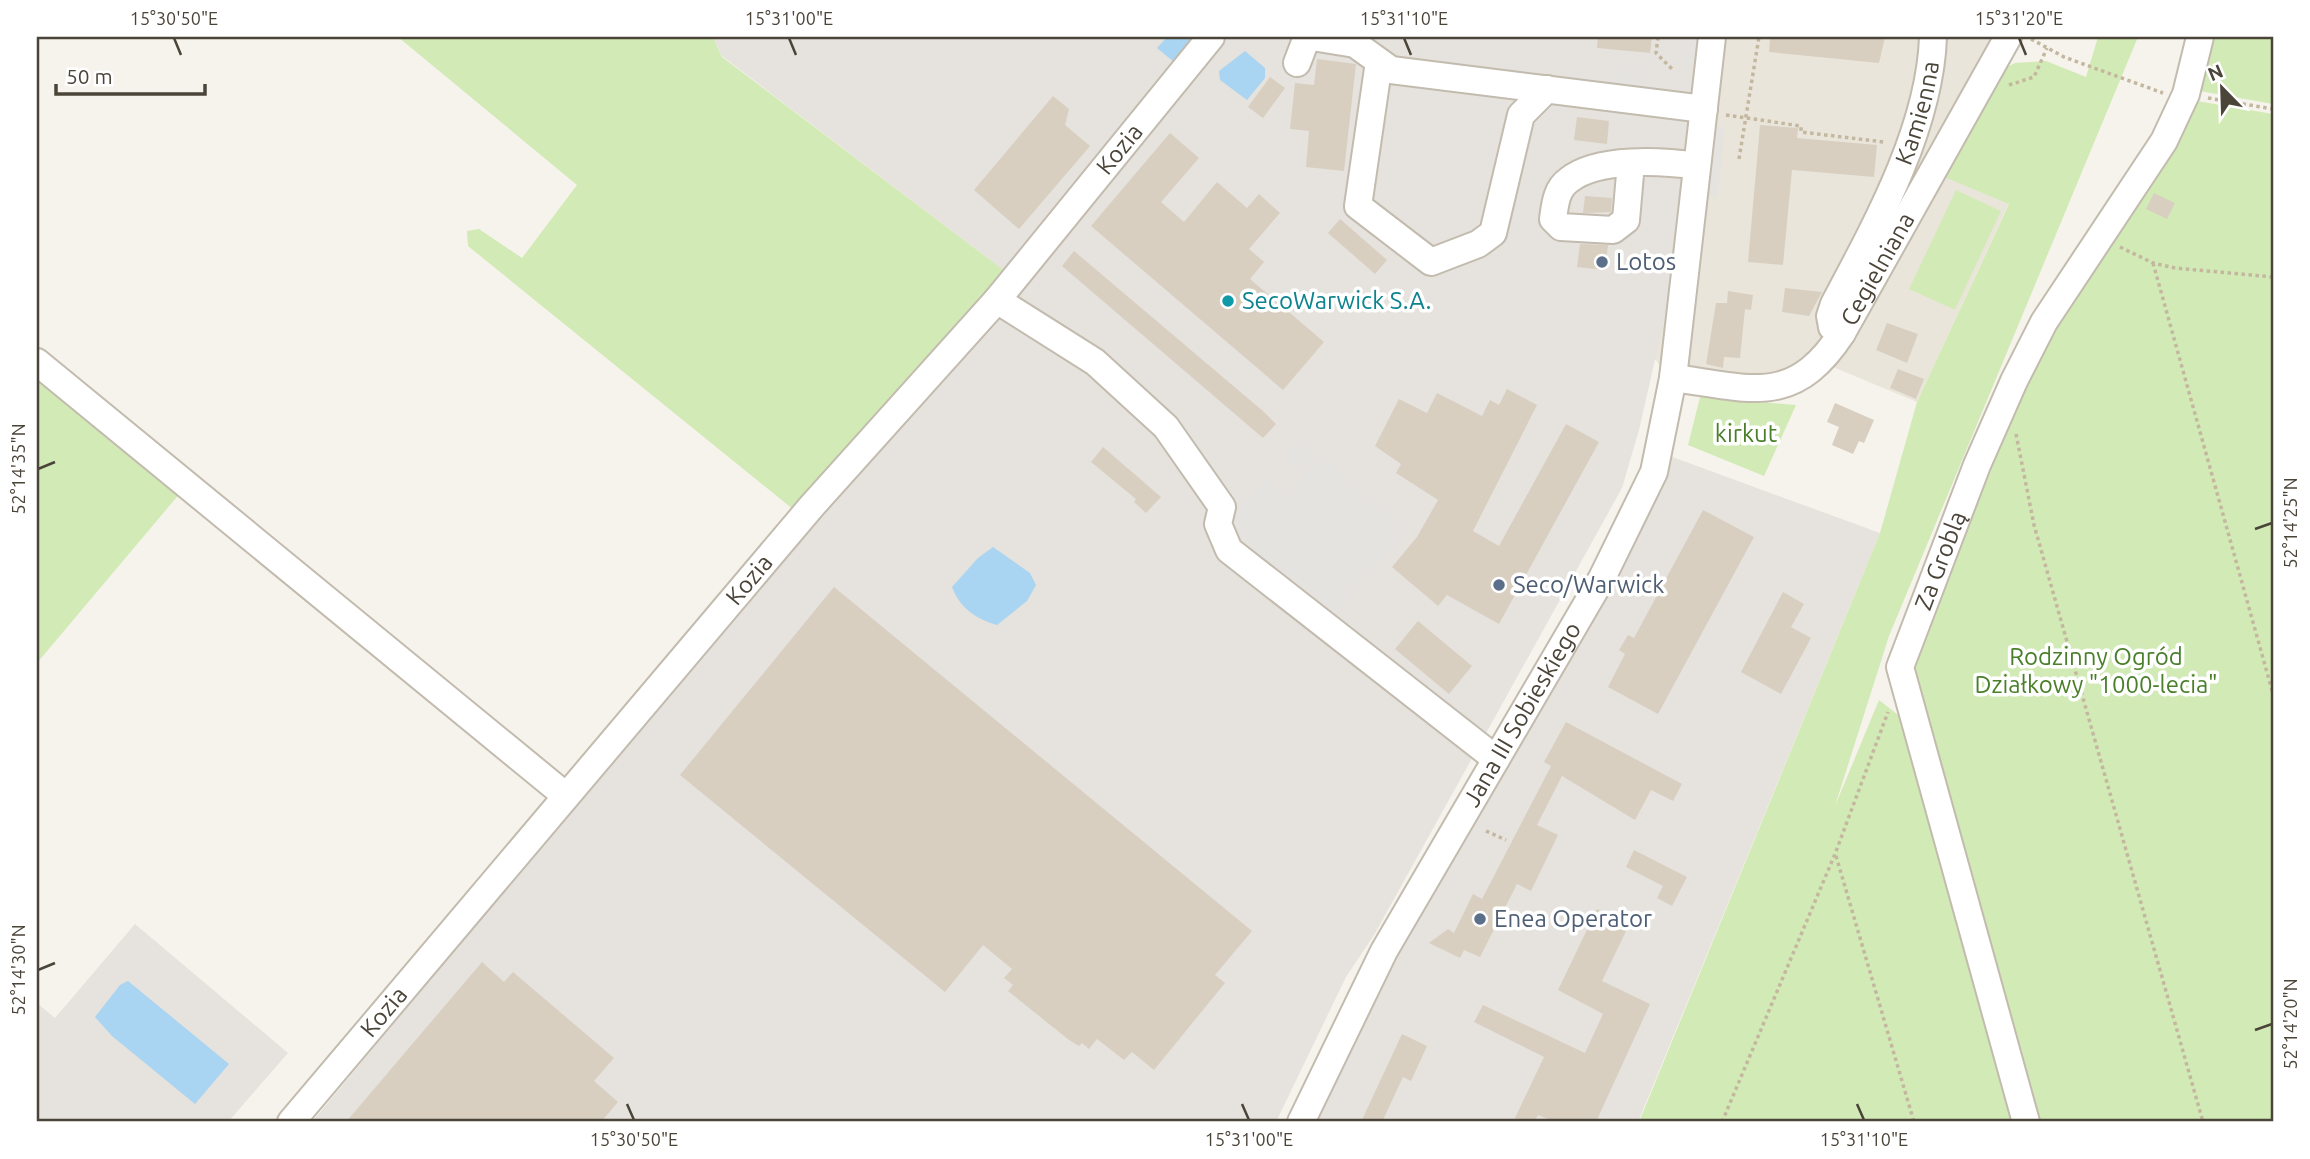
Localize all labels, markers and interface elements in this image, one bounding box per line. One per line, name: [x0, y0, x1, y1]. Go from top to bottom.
text: 15°30'50"E: [130, 8, 218, 28]
text: 15°31'00"E: [745, 8, 833, 28]
text: 15°31'10"E: [1360, 8, 1448, 28]
text: 15°31'20"E: [1975, 8, 2063, 28]
scale bar: [56, 52, 205, 96]
north arrow: [2188, 52, 2258, 122]
street label: Kamienna: [1890, 59, 1944, 168]
text: N: [2205, 59, 2226, 85]
text: 50 m: [66, 64, 113, 88]
street label: Kozia: [1091, 118, 1148, 180]
street label: Cegielniana: [1835, 208, 1920, 330]
place label: Lotos: [1616, 248, 1676, 275]
marker: Lotos: [1594, 254, 1610, 270]
place label: SecoWarwick S.A.: [1242, 287, 1431, 314]
marker: SecoWarwick S.A.: [1220, 293, 1236, 309]
park label: kirkut: [1715, 420, 1778, 447]
text: 52°14'35"N: [8, 423, 28, 515]
text: 52°14'25"N: [2280, 477, 2300, 569]
street label: Za Groblą: [1909, 507, 1971, 613]
street label: Kozia: [720, 549, 778, 610]
place label: Seco/Warwick: [1513, 571, 1664, 598]
marker: Seco/Warwick: [1491, 577, 1507, 593]
street label: Jana III Sobieskiego: [1457, 617, 1586, 811]
park label: Rodzinny Ogród Działkowy "1000-lecia": [1974, 643, 2218, 698]
place label: Enea Operator: [1494, 905, 1652, 932]
marker: Enea Operator: [1472, 911, 1488, 927]
text: 52°14'30"N: [8, 924, 28, 1016]
text: 52°14'20"N: [2280, 978, 2300, 1070]
street label: Kozia: [355, 981, 412, 1042]
text: 15°30'50"E: [590, 1129, 678, 1149]
text: 15°31'00"E: [1205, 1129, 1293, 1149]
text: 15°31'10"E: [1820, 1129, 1908, 1149]

